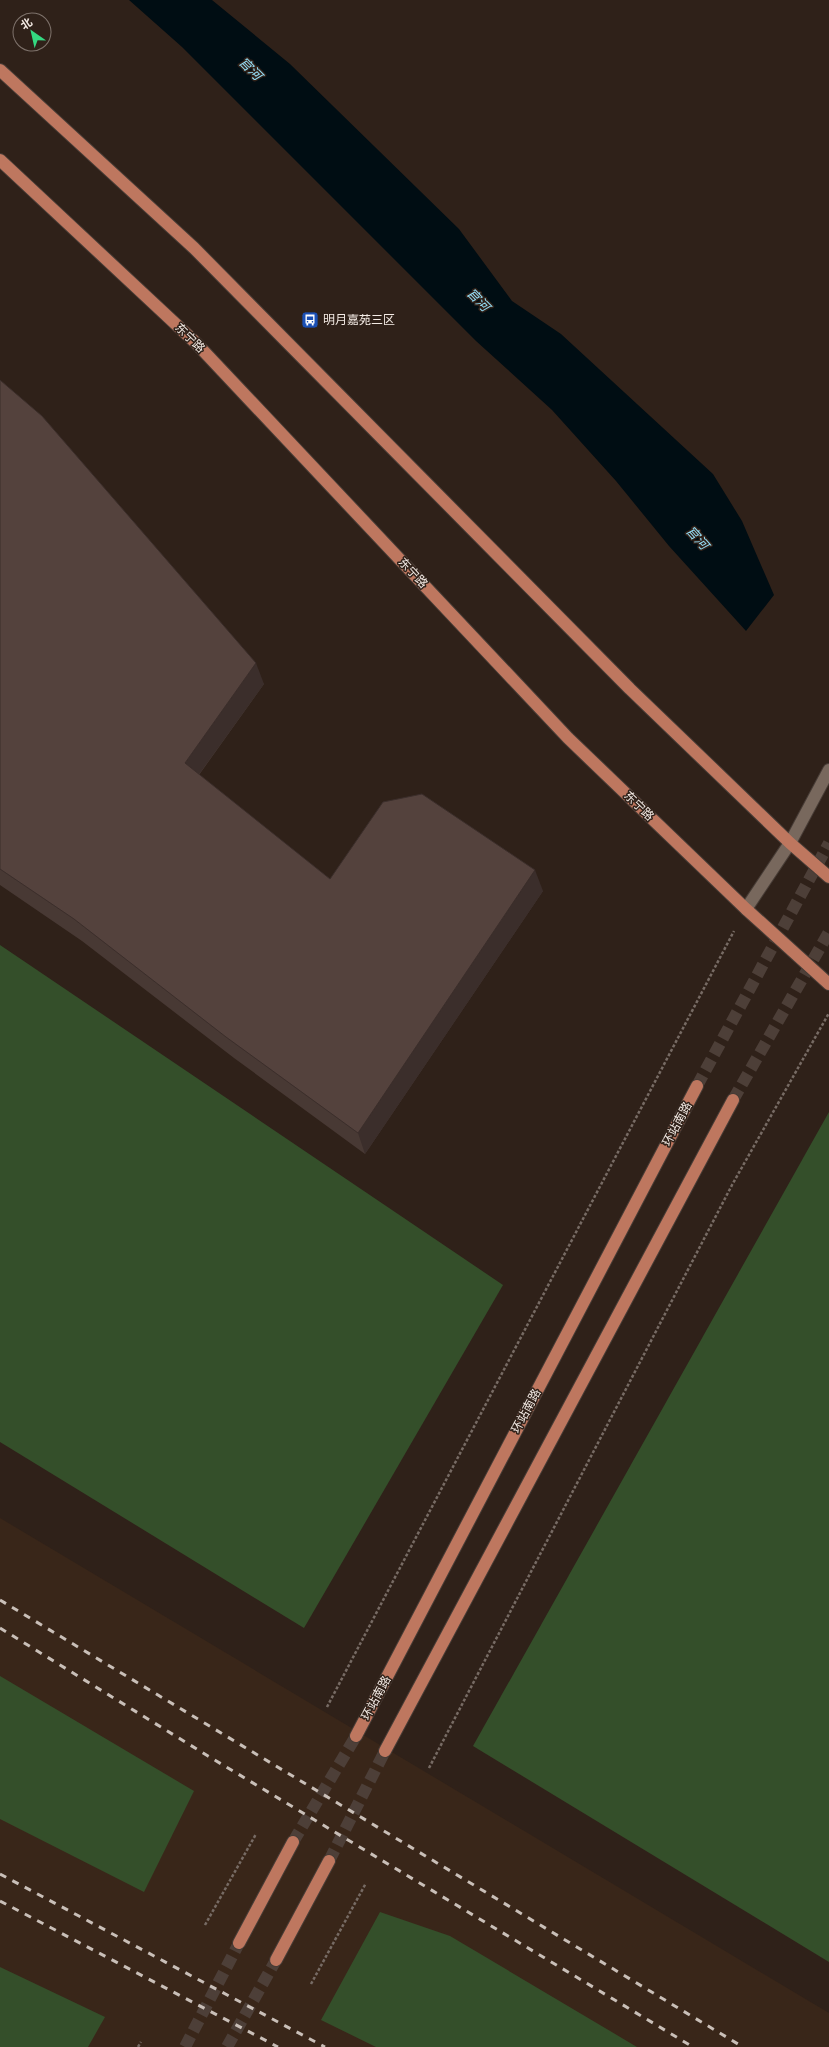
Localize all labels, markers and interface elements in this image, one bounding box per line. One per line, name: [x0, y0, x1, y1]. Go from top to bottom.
north arrow: [12, 12, 52, 52]
text: 北: [18, 16, 35, 33]
water label: 官河: [235, 54, 267, 86]
water label: 官河: [463, 285, 495, 317]
bus stop icon: 明月嘉苑三区: [300, 310, 320, 330]
place label: 明月嘉苑三区: [323, 313, 395, 327]
street label: 东宁路: [172, 320, 208, 356]
water label: 官河: [682, 523, 714, 555]
street label: 东宁路: [396, 555, 430, 591]
street label: 东宁路: [621, 788, 657, 824]
street label: 环站南路: [660, 1100, 694, 1148]
street label: 环站南路: [509, 1387, 543, 1435]
street label: 环站南路: [359, 1674, 393, 1722]

